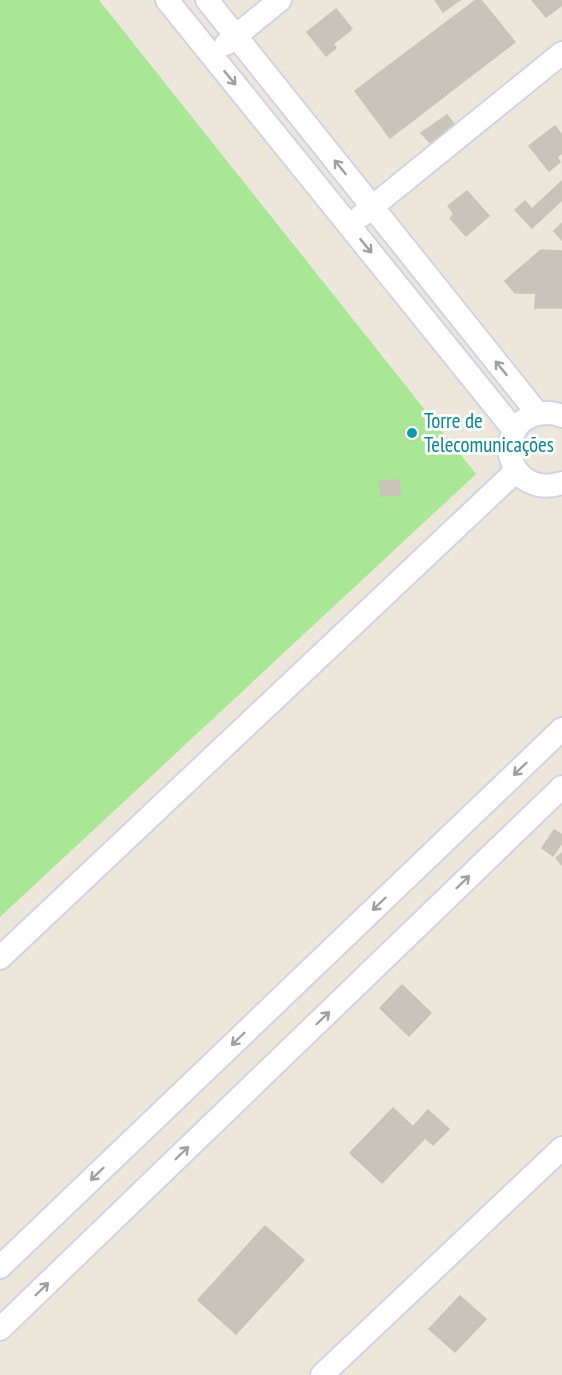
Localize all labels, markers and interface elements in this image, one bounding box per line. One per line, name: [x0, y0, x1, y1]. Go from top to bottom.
one-way arrow: [223, 70, 237, 85]
one-way arrow: [334, 159, 347, 175]
one-way arrow: [359, 238, 372, 254]
one-way arrow: [495, 360, 508, 376]
place label: Torre de Telecomunicações: [424, 407, 554, 458]
marker: Torre de Telecomunicações: [405, 426, 419, 440]
one-way arrow: [512, 762, 527, 776]
one-way arrow: [455, 876, 470, 890]
one-way arrow: [372, 897, 387, 911]
one-way arrow: [315, 1011, 330, 1025]
one-way arrow: [231, 1032, 246, 1046]
one-way arrow: [175, 1146, 190, 1161]
one-way arrow: [90, 1166, 105, 1181]
one-way arrow: [35, 1281, 50, 1296]

